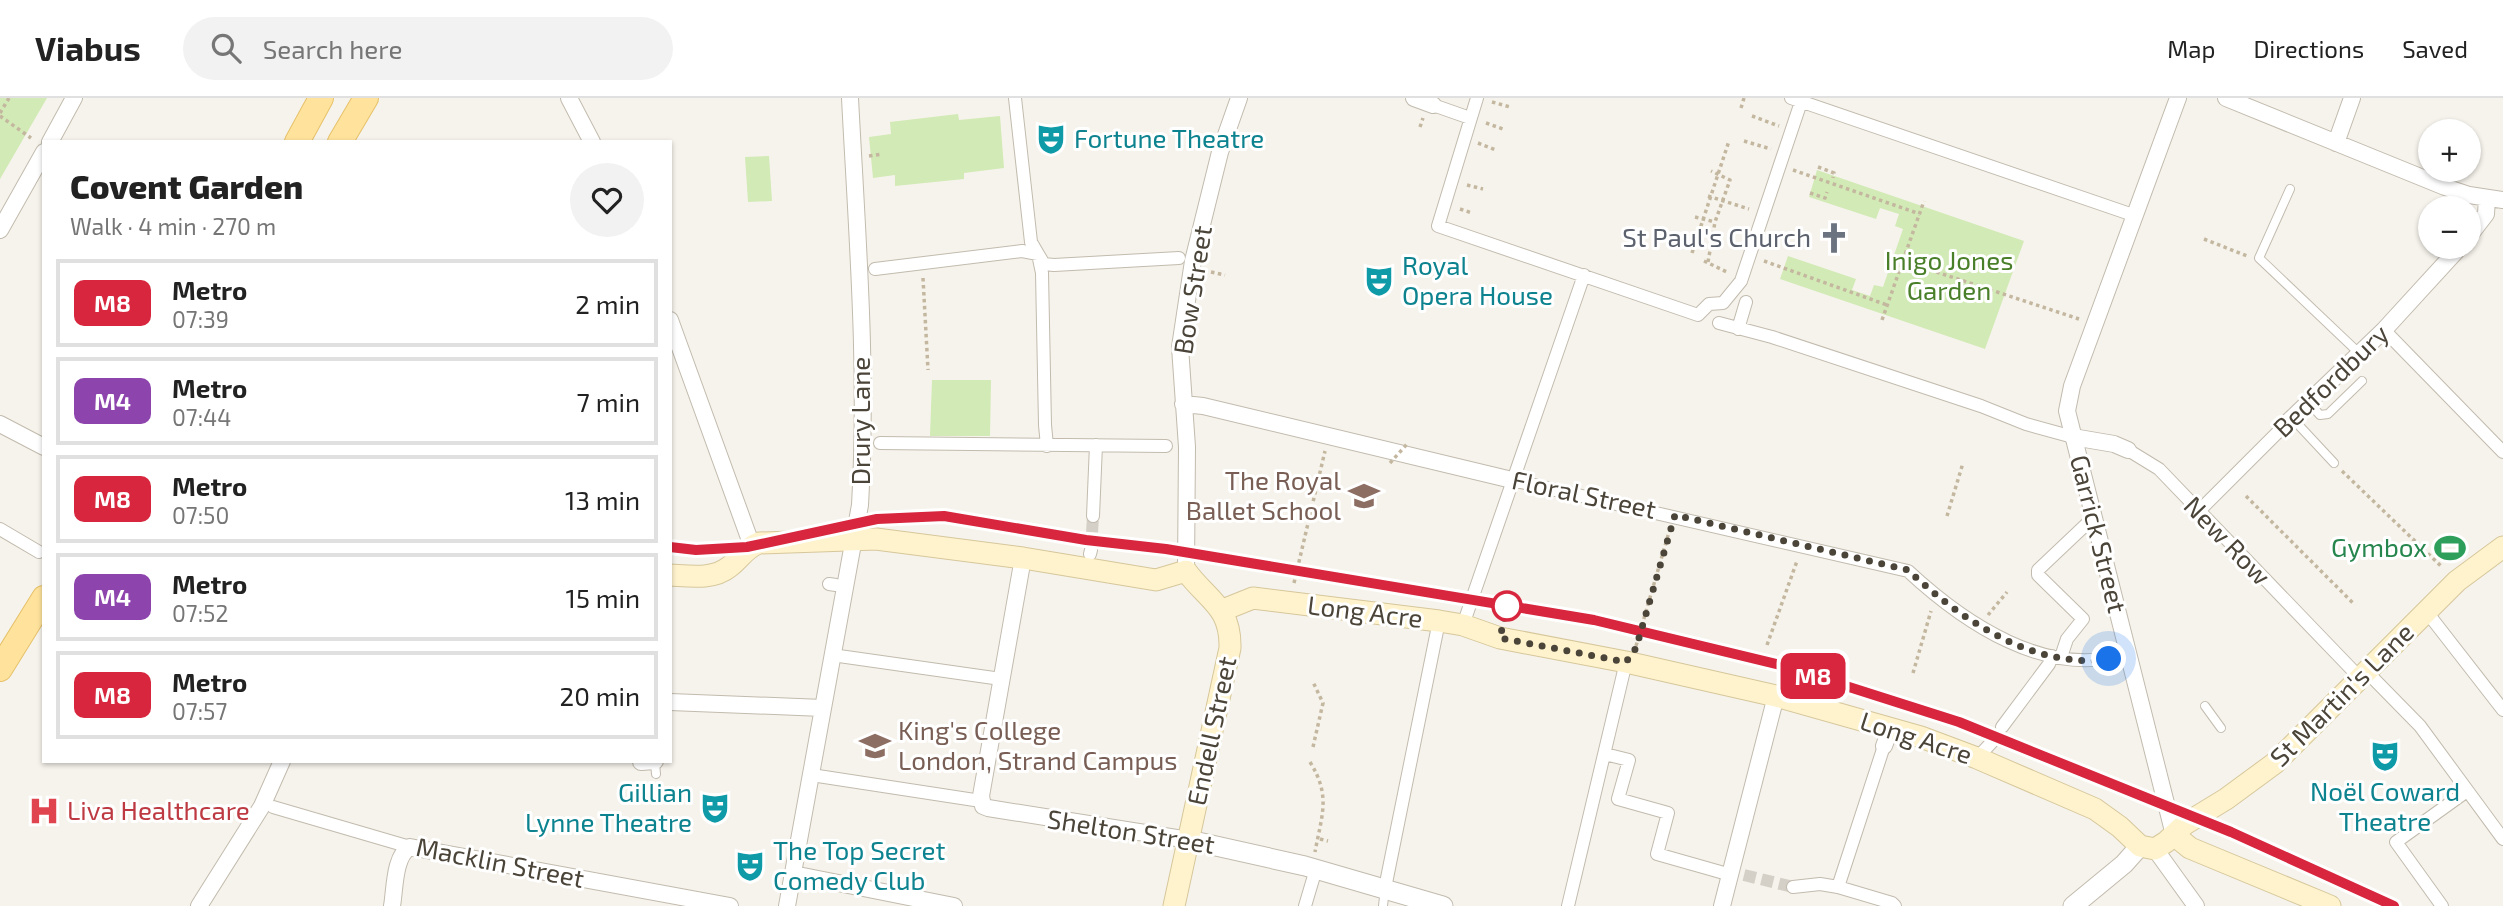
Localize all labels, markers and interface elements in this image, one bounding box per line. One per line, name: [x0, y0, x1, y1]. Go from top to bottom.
search box: [183, 17, 673, 80]
text: Viabus: [35, 28, 141, 68]
icon: search: [207, 29, 245, 67]
text: Search here: [263, 33, 402, 64]
text: Map: [2167, 34, 2215, 63]
text: Directions: [2253, 34, 2364, 63]
text: Saved: [2402, 34, 2468, 63]
map controls: [2418, 119, 2481, 259]
button: +: [2418, 119, 2481, 182]
theatre icon: Fortune Theatre: [1034, 122, 1068, 156]
place label: Fortune Theatre: [1074, 122, 1264, 153]
button: heart: [570, 163, 644, 237]
text: Covent Garden: [70, 166, 303, 206]
button: −: [2418, 196, 2481, 259]
text: Walk · 4 min · 270 m: [70, 212, 276, 240]
place label: St Paul's Church: [1622, 221, 1811, 252]
church icon: St Paul's Church: [1817, 221, 1851, 255]
street label: Bow Street: [1166, 223, 1217, 356]
park label: Inigo Jones Garden: [1885, 244, 2013, 305]
place label: Royal Opera House: [1402, 249, 1553, 310]
theatre icon: Royal Opera House: [1362, 264, 1396, 298]
text: Metro: [172, 274, 247, 305]
text: M8: [94, 288, 131, 317]
text: 2 min: [575, 288, 640, 319]
text: 07:39: [172, 305, 229, 333]
street label: Bedfordbury: [2266, 317, 2394, 443]
street label: Drury Lane: [844, 357, 875, 485]
text: Metro: [172, 372, 247, 403]
text: M4: [94, 386, 131, 415]
text: 7 min: [577, 386, 640, 417]
text: 07:44: [172, 403, 231, 431]
street label: Garrick Street: [2065, 451, 2134, 616]
street label: Floral Street: [1510, 463, 1659, 524]
place label: The Royal Ballet School: [1186, 464, 1341, 525]
text: Metro: [172, 470, 247, 501]
school or university icon: The Royal Ballet School: [1347, 479, 1381, 513]
text: M8: [94, 484, 131, 513]
text: 13 min: [565, 484, 640, 515]
street label: New Row: [2178, 489, 2278, 591]
text: 07:50: [172, 501, 229, 529]
place label: Gymbox: [2331, 531, 2427, 562]
sports icon: Gymbox: [2433, 531, 2467, 565]
text: Metro: [172, 568, 247, 599]
text: M4: [94, 582, 131, 611]
text: 15 min: [566, 582, 640, 613]
street label: Long Acre: [1306, 588, 1425, 633]
unlabelled marker: [1492, 591, 1522, 621]
text: 07:52: [172, 599, 228, 627]
street label: St Martin's Lane: [2263, 616, 2419, 772]
your location: [2091, 641, 2126, 676]
street label: Endell Street: [1180, 653, 1241, 808]
line badge: M8: [1782, 653, 1844, 699]
text: M8: [1795, 661, 1831, 690]
text: Metro: [172, 666, 247, 697]
text: M8: [94, 680, 131, 709]
text: 20 min: [560, 680, 640, 711]
text: 07:57: [172, 697, 227, 725]
street label: Long Acre: [1857, 704, 1976, 769]
place label: King's College London, Strand Campus: [898, 714, 1178, 775]
school or university icon: King's College London, Strand Campus: [858, 729, 892, 763]
theatre icon: Noël Coward Theatre: [2368, 739, 2402, 773]
place label: Noël Coward Theatre: [2310, 775, 2460, 836]
place label: Gillian Lynne Theatre: [525, 776, 692, 837]
theatre icon: Gillian Lynne Theatre: [698, 791, 732, 825]
hospital icon: Liva Healthcare: [27, 794, 61, 828]
place label: Liva Healthcare: [67, 794, 250, 825]
street label: Shelton Street: [1045, 802, 1217, 859]
street label: Macklin Street: [414, 830, 587, 893]
place label: The Top Secret Comedy Club: [773, 834, 946, 895]
theatre icon: The Top Secret Comedy Club: [733, 849, 767, 883]

